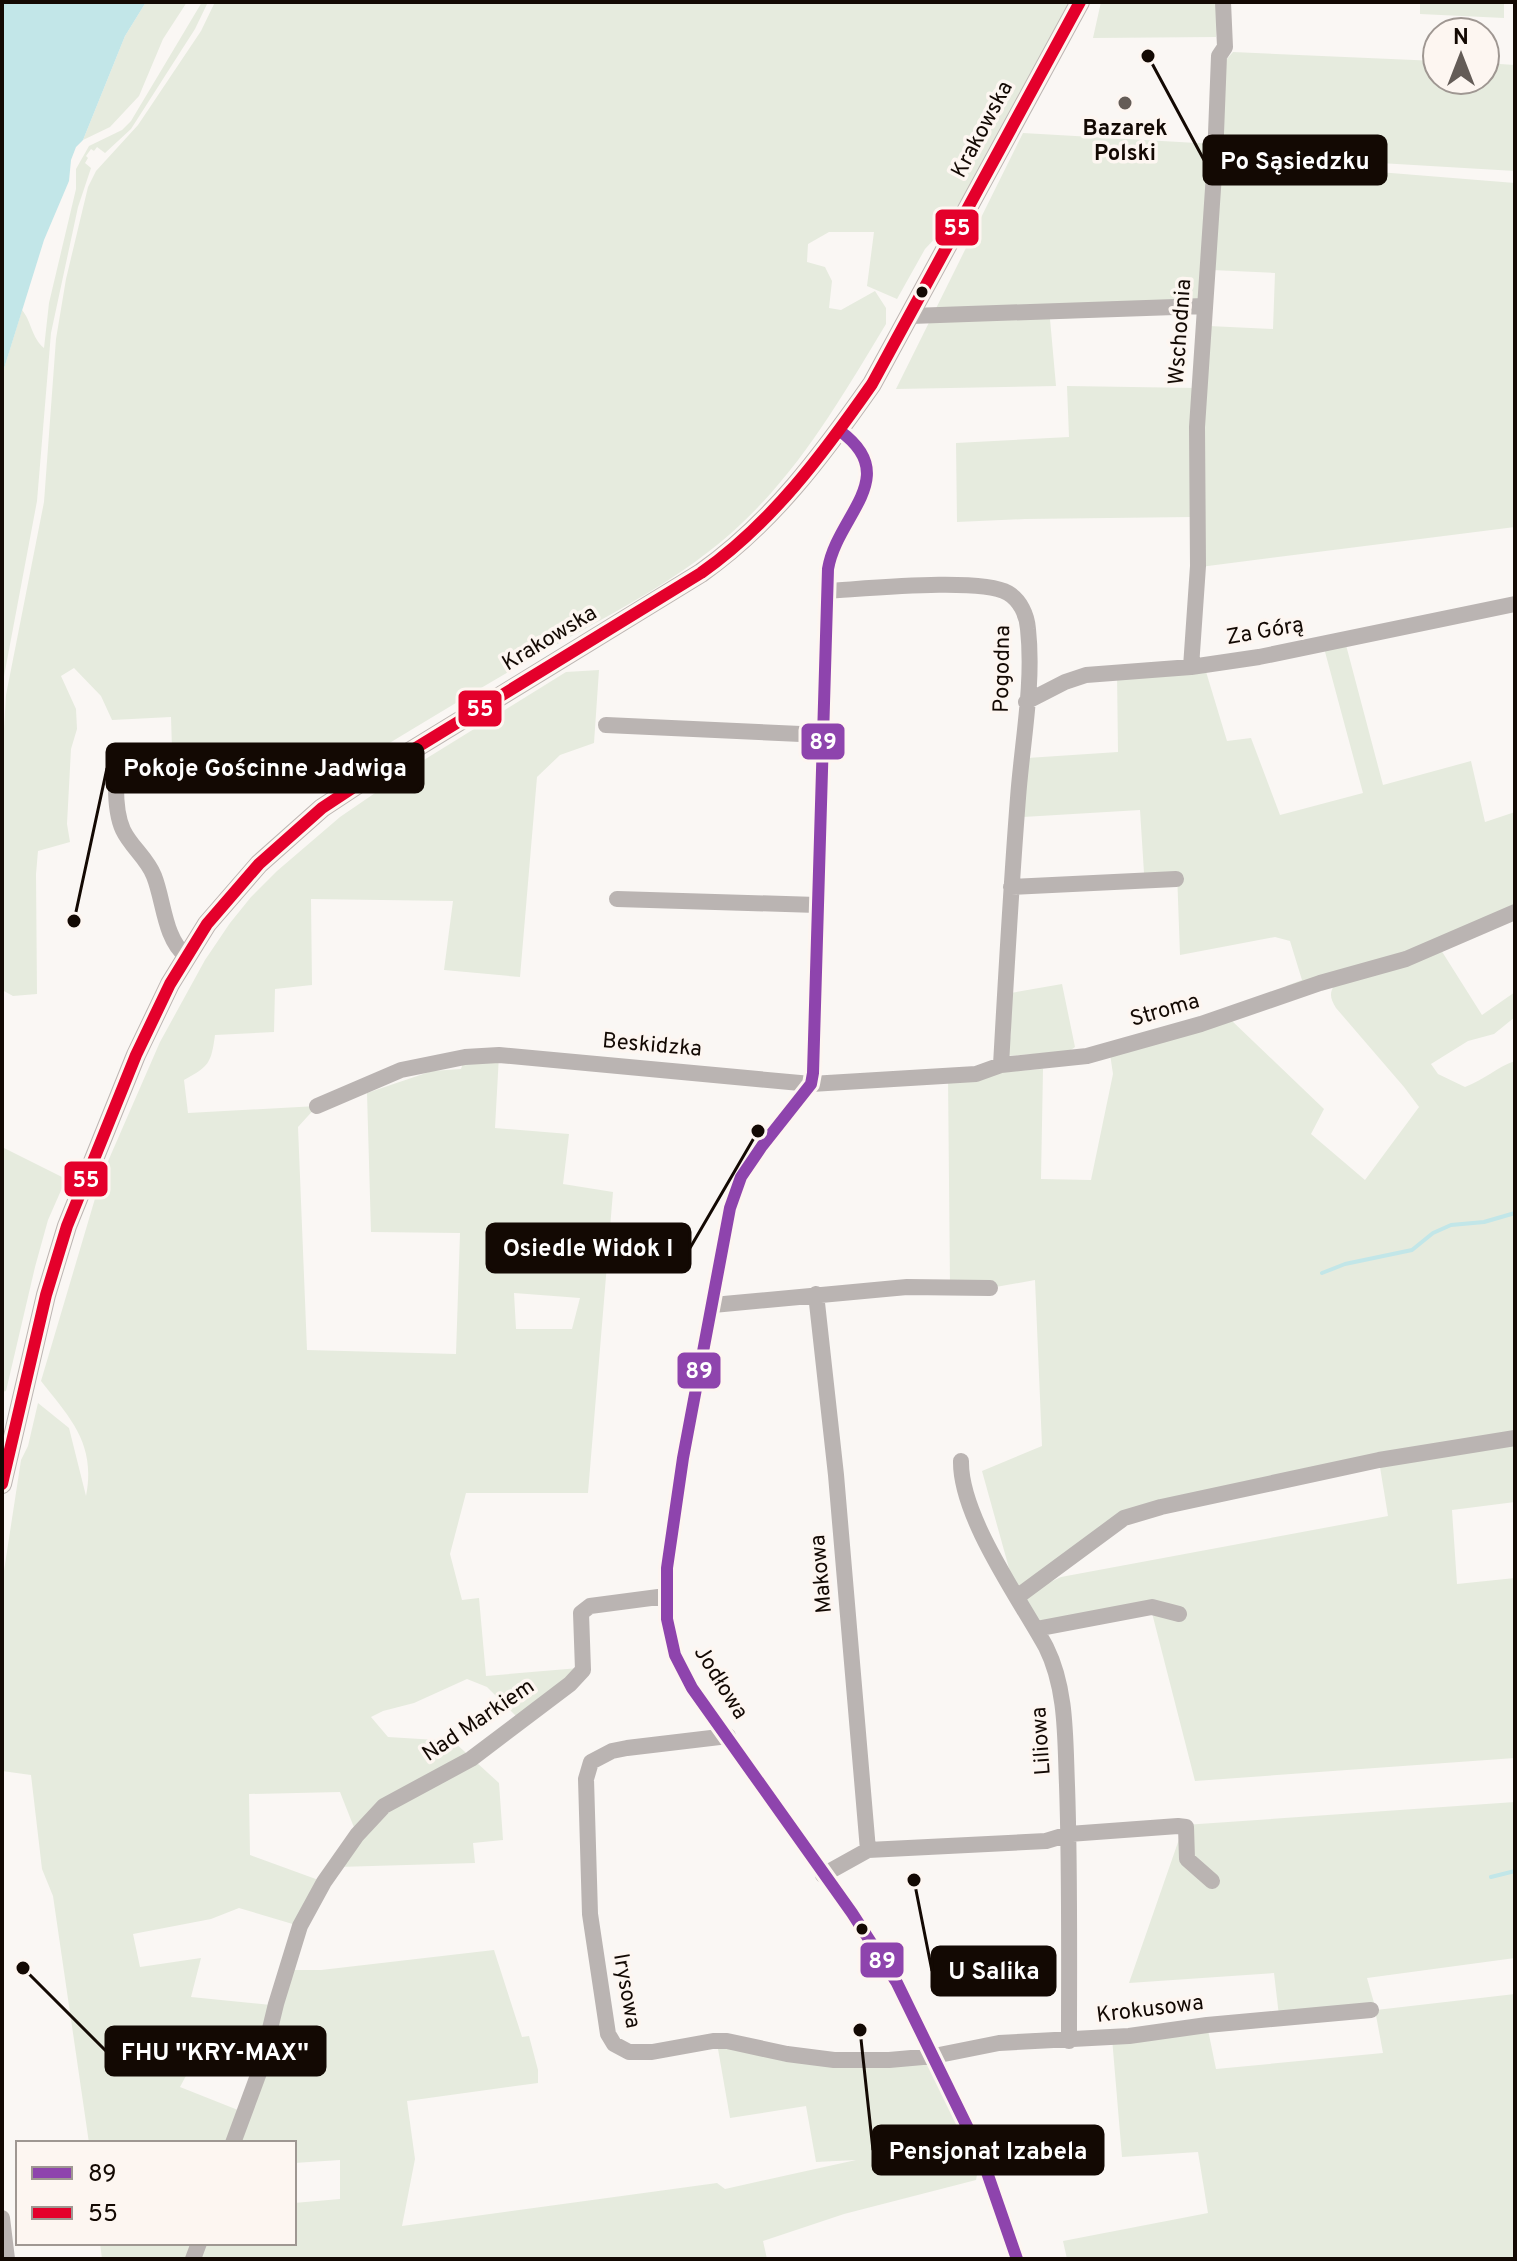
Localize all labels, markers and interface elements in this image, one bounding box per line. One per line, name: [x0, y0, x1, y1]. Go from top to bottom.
north arrow: [1421, 16, 1501, 96]
text: N: [1453, 25, 1469, 52]
street label: Krakowska: [946, 77, 1020, 183]
marker: Bazarek Polski: [1116, 94, 1134, 112]
place label: Bazarek Polski: [1082, 116, 1168, 168]
callout: Po Sąsiedzku: [1204, 136, 1386, 184]
text: Po Sąsiedzku: [1220, 148, 1370, 178]
line badge: 55: [934, 208, 980, 247]
text: 55: [944, 216, 970, 243]
street label: Wschodnia: [1164, 278, 1198, 386]
unlabelled marker: [914, 284, 930, 300]
street label: Krakowska: [498, 600, 602, 678]
street label: Za Górą: [1224, 612, 1306, 652]
street label: Pogodna: [989, 625, 1017, 713]
line badge: 55: [457, 689, 503, 728]
text: 55: [467, 697, 493, 724]
line badge: 89: [800, 722, 846, 761]
text: 89: [809, 730, 837, 757]
callout: Pokoje Gościnne Jadwiga: [107, 744, 423, 792]
text: Pokoje Gościnne Jadwiga: [123, 755, 407, 785]
street label: Stroma: [1127, 988, 1203, 1034]
street label: Beskidzka: [601, 1028, 703, 1064]
line badge: 55: [63, 1160, 109, 1198]
text: 55: [73, 1168, 99, 1195]
callout: Osiedle Widok I: [487, 1224, 690, 1272]
text: Osiedle Widok I: [503, 1235, 673, 1265]
line badge: 89: [676, 1351, 722, 1390]
text: 89: [685, 1359, 713, 1386]
street label: Makowa: [805, 1534, 839, 1614]
street label: Jodłowa: [687, 1641, 753, 1725]
street label: Nad Markiem: [418, 1674, 540, 1768]
street label: Liliowa: [1026, 1706, 1058, 1776]
unlabelled marker: [854, 1921, 870, 1937]
line badge: 89: [859, 1941, 905, 1979]
callout: U Salika: [932, 1947, 1055, 1995]
text: 89: [868, 1949, 896, 1976]
street label: Irysowa: [606, 1952, 646, 2030]
text: U Salika: [948, 1958, 1040, 1988]
street label: Krokusowa: [1095, 1990, 1205, 2030]
callout: FHU ''KRY-MAX'': [106, 2027, 325, 2075]
text: FHU ''KRY-MAX'': [121, 2039, 309, 2069]
callout: Pensjonat Izabela: [873, 2126, 1103, 2174]
text: Pensjonat Izabela: [889, 2138, 1087, 2168]
legend: [16, 2141, 296, 2245]
text: 89: [88, 2160, 117, 2190]
text: 55: [88, 2200, 118, 2230]

